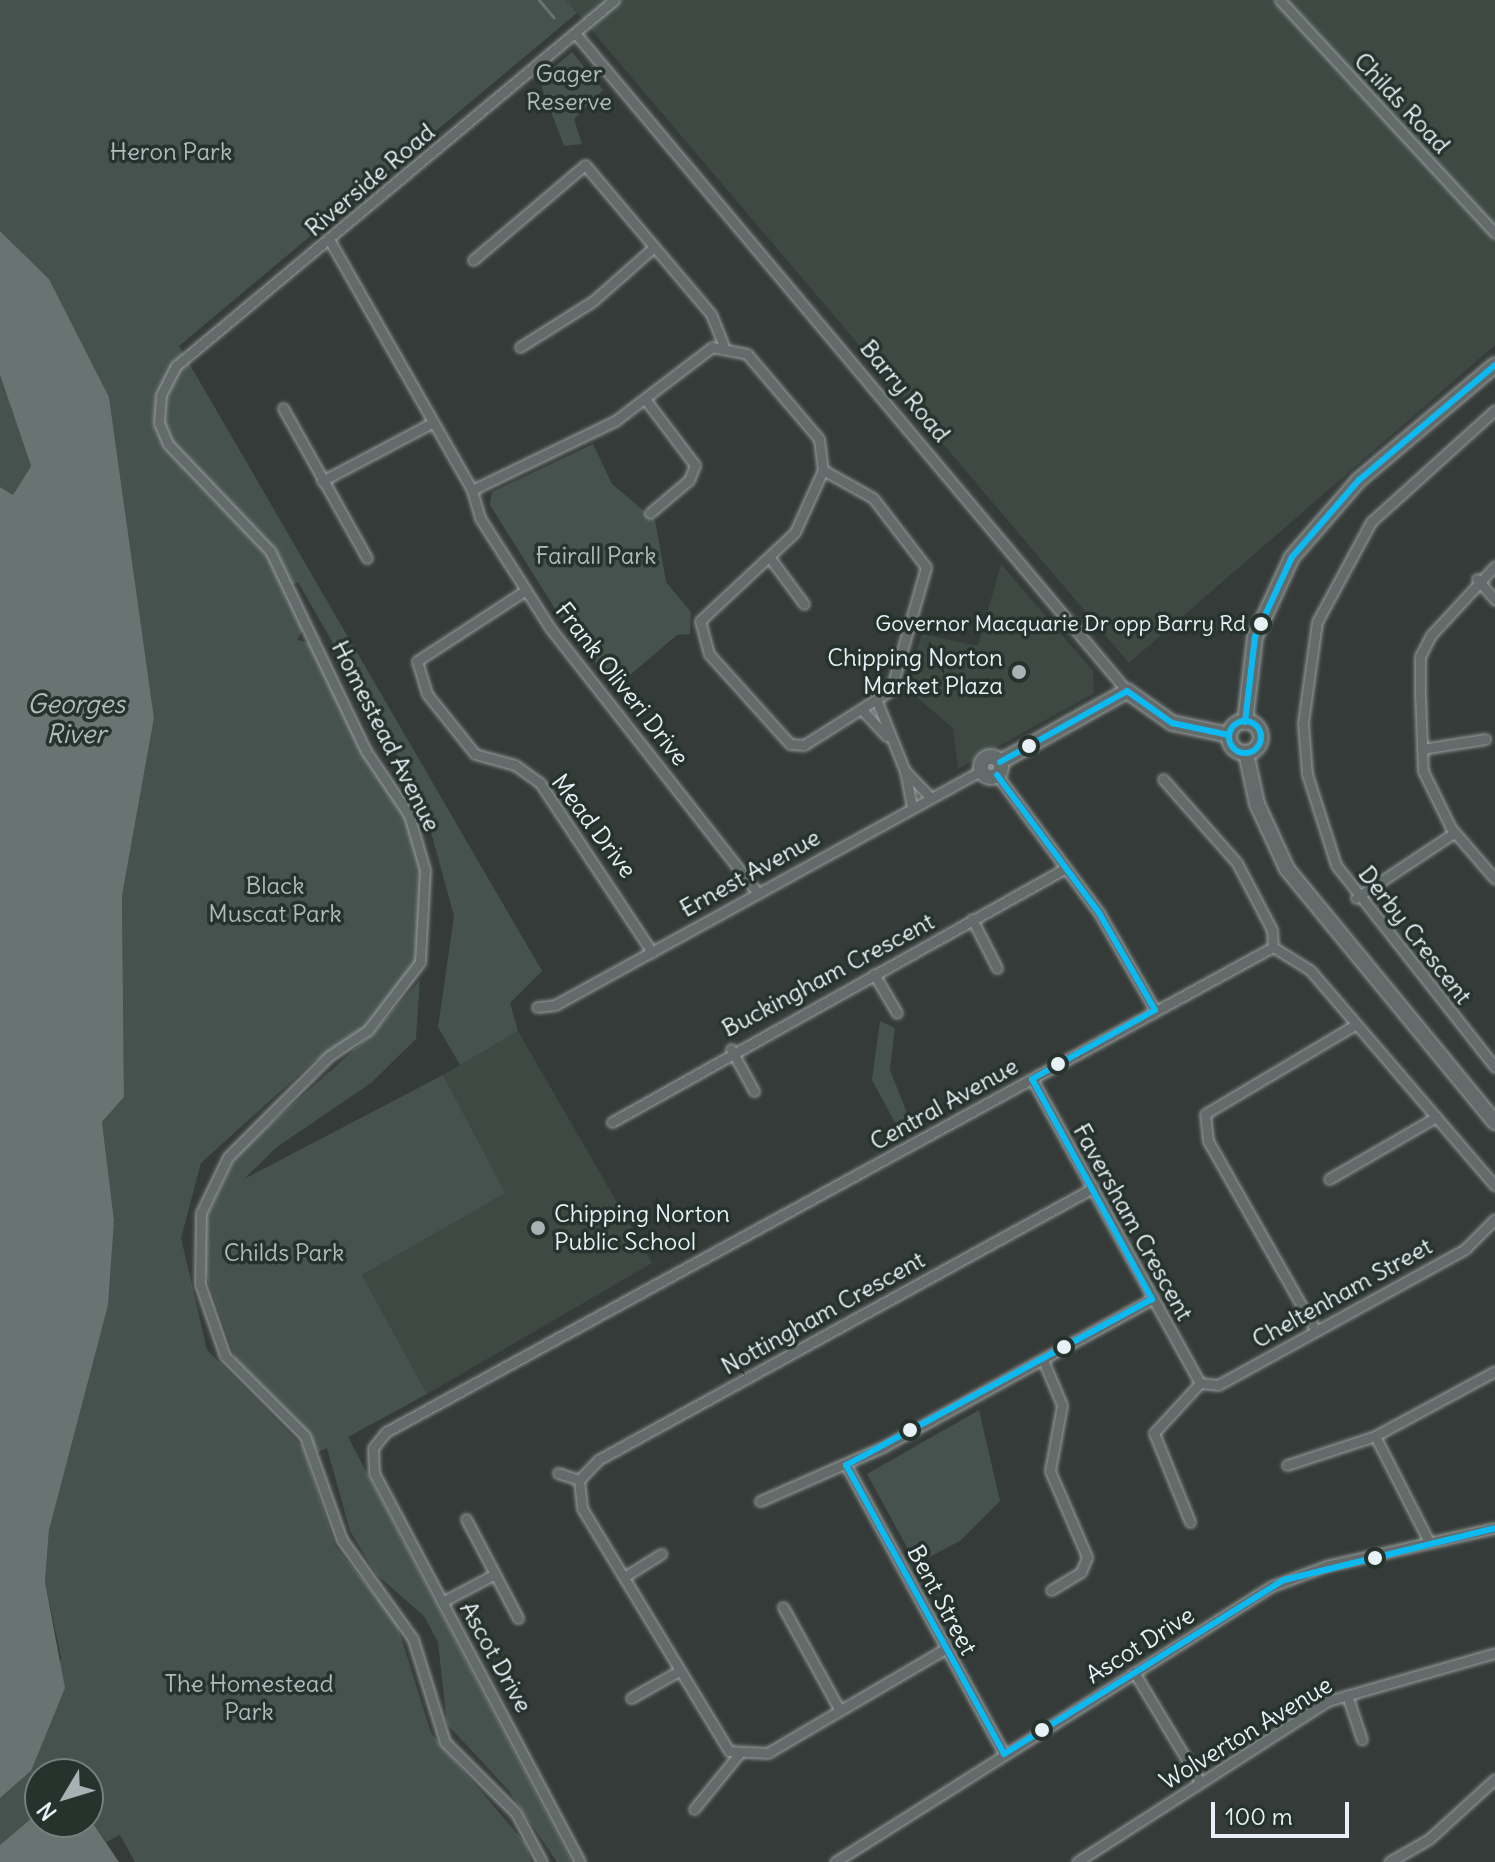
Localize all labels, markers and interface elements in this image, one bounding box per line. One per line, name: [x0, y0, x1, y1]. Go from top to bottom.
street label: Childs Road: [1348, 47, 1456, 159]
park label: Gager Reserve: [526, 60, 612, 116]
street label: Riverside Road: [299, 117, 441, 243]
park label: Heron Park: [110, 138, 232, 166]
street label: Barry Road: [854, 334, 956, 448]
park label: Fairall Park: [536, 542, 656, 570]
street label: Frank Oliveri Drive: [549, 597, 695, 771]
place label: Governor Macquarie Dr opp Barry Rd: [875, 611, 1246, 637]
marker: Governor Macquarie Dr opp Barry Rd: [1253, 616, 1269, 632]
street label: Homestead Avenue: [325, 636, 447, 836]
place label: Chipping Norton Market Plaza: [827, 644, 1003, 700]
marker: Chipping Norton Market Plaza: [1010, 663, 1028, 681]
water label: Georges River: [27, 688, 125, 750]
unlabelled marker: [1021, 738, 1037, 754]
street label: Mead Drive: [546, 768, 642, 884]
street label: Ernest Avenue: [675, 823, 825, 923]
street label: Derby Crescent: [1352, 860, 1478, 1010]
park label: Black Muscat Park: [208, 872, 342, 928]
street label: Buckingham Crescent: [717, 907, 939, 1043]
street label: Central Avenue: [865, 1051, 1023, 1157]
unlabelled marker: [1050, 1056, 1066, 1072]
street label: Faversham Crescent: [1067, 1118, 1199, 1326]
place label: Chipping Norton Public School: [554, 1200, 730, 1256]
marker: Chipping Norton Public School: [529, 1219, 547, 1237]
street label: Cheltenham Street: [1247, 1232, 1437, 1354]
park label: Childs Park: [224, 1239, 344, 1267]
street label: Nottingham Crescent: [716, 1245, 930, 1381]
unlabelled marker: [1056, 1339, 1072, 1355]
unlabelled marker: [902, 1422, 918, 1438]
street label: Bent Street: [901, 1540, 983, 1660]
unlabelled marker: [1367, 1550, 1383, 1566]
street label: Ascot Drive: [454, 1597, 538, 1717]
street label: Ascot Drive: [1081, 1600, 1199, 1690]
park label: The Homestead Park: [164, 1670, 334, 1726]
street label: Wolverton Avenue: [1155, 1670, 1337, 1796]
unlabelled marker: [1034, 1722, 1050, 1738]
north arrow: [24, 1758, 104, 1838]
scale bar: [1215, 1786, 1353, 1836]
text: N: [31, 1797, 62, 1826]
text: 100 m: [1225, 1801, 1293, 1831]

